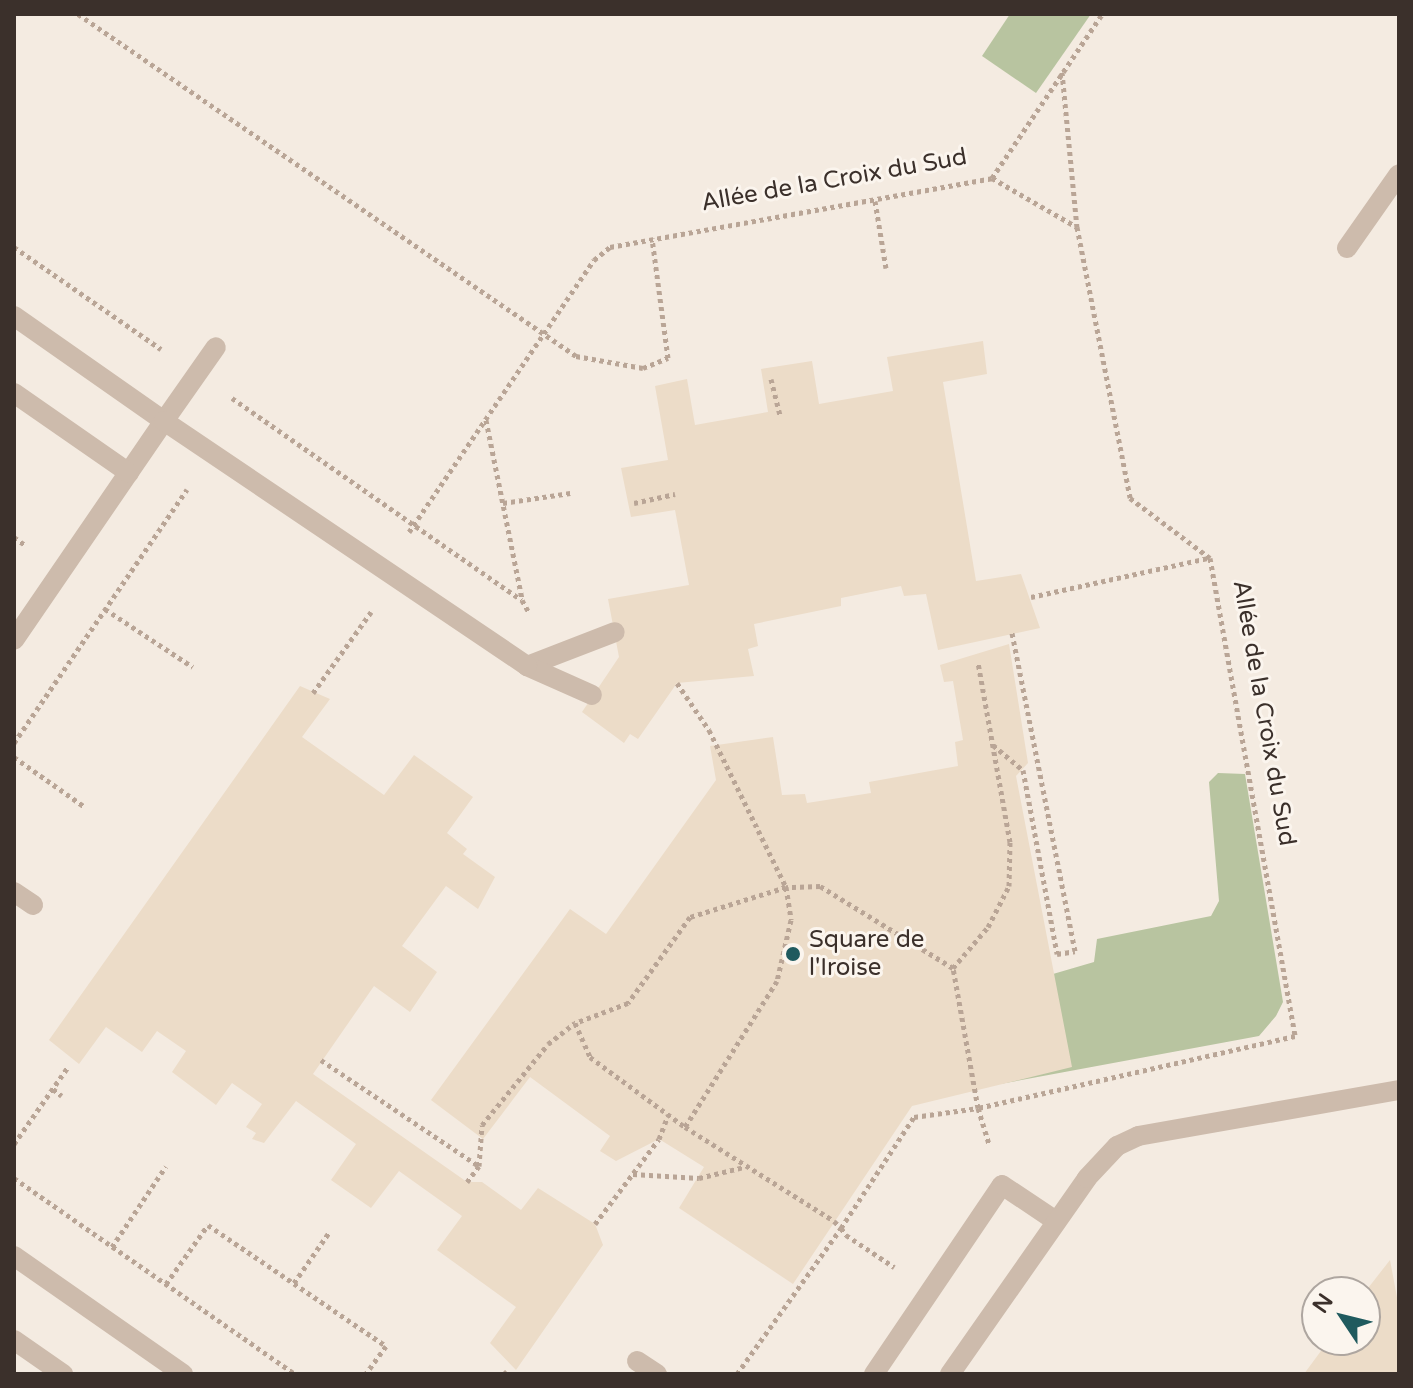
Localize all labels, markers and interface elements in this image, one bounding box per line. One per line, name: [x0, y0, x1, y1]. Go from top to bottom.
street label: Allée de la Croix du Sud: [699, 142, 969, 218]
street label: Allée de la Croix du Sud: [1226, 578, 1302, 848]
place label: Square de l'Iroise: [809, 926, 924, 982]
marker: Square de l'Iroise: [784, 945, 802, 963]
north arrow: [1301, 1276, 1381, 1356]
text: N: [1307, 1289, 1339, 1318]

